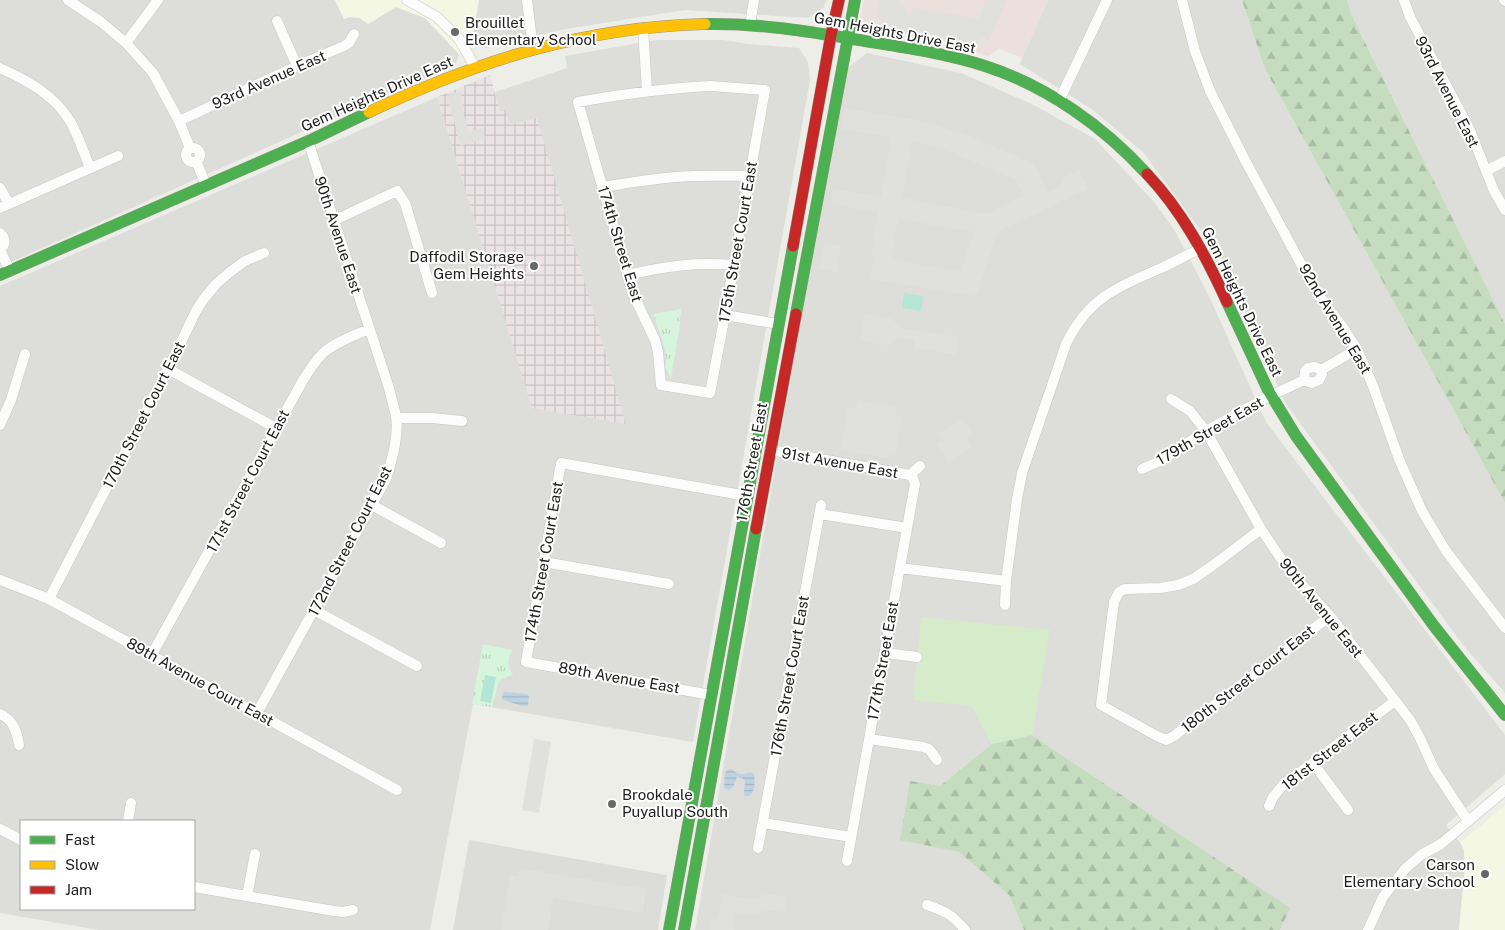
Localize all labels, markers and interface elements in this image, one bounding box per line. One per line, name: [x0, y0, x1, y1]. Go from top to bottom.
street label: Gem Heights Drive East: [813, 8, 978, 57]
place label: Brouillet Elementary School: [465, 14, 597, 48]
marker: Brouillet Elementary School: [449, 26, 461, 38]
street label: 93rd Avenue East: [1412, 33, 1483, 150]
street label: 93rd Avenue East: [209, 47, 328, 112]
street label: Gem Heights Drive East: [298, 52, 456, 135]
street label: 175th Street Court East: [715, 160, 760, 324]
street label: 90th Avenue East: [311, 174, 366, 296]
street label: 174th Street East: [595, 184, 646, 304]
street label: Gem Heights Drive East: [1199, 224, 1286, 380]
place label: Daffodil Storage Gem Heights: [409, 248, 524, 282]
marker: Daffodil Storage Gem Heights: [528, 260, 540, 272]
street label: 92nd Avenue East: [1296, 261, 1375, 377]
street label: 170th Street Court East: [99, 338, 188, 491]
street label: 179th Street East: [1153, 393, 1266, 468]
street label: 176th Street East: [733, 401, 770, 523]
street label: 171st Street Court East: [203, 406, 293, 555]
street label: 91st Avenue East: [780, 444, 900, 481]
street label: 172nd Street Court East: [304, 463, 395, 619]
street label: 174th Street Court East: [521, 480, 566, 644]
street label: 90th Avenue East: [1276, 555, 1367, 661]
street label: 176th Street Court East: [767, 594, 812, 758]
street label: 177th Street East: [864, 600, 901, 722]
street label: 180th Street Court East: [1178, 621, 1318, 736]
street label: 89th Avenue Court East: [124, 634, 277, 729]
street label: 89th Avenue East: [557, 658, 681, 697]
street label: 181st Street East: [1278, 708, 1381, 793]
place label: Brookdale Puyallup South: [622, 786, 728, 820]
marker: Brookdale Puyallup South: [606, 798, 618, 810]
legend: [20, 820, 195, 910]
text: Fast: [65, 831, 95, 848]
text: Slow: [65, 856, 100, 873]
place label: Carson Elementary School: [1343, 856, 1475, 890]
marker: Carson Elementary School: [1479, 868, 1491, 880]
text: Jam: [65, 881, 92, 898]

